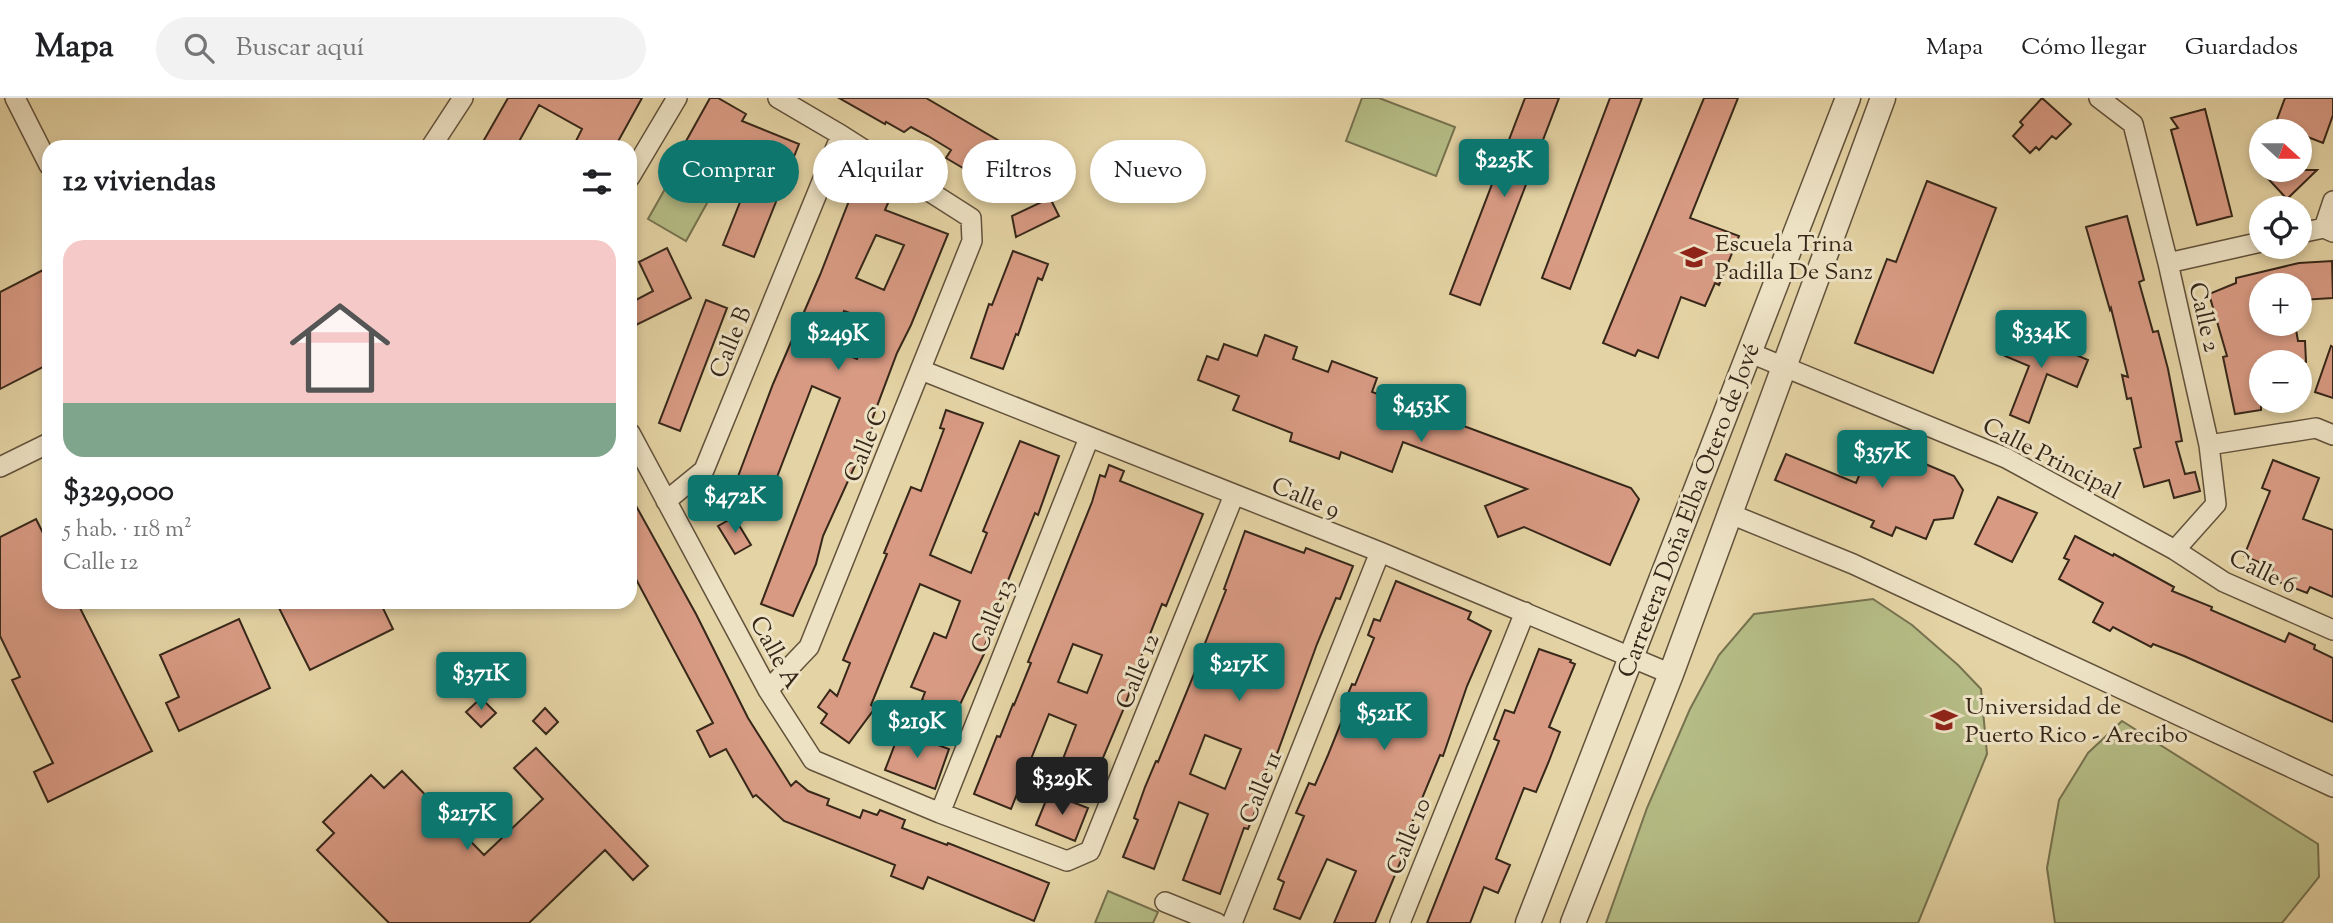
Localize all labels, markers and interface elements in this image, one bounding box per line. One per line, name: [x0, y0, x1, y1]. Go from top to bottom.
search box: [156, 17, 646, 80]
text: Mapa: [35, 24, 114, 72]
icon: search: [180, 29, 218, 67]
text: Buscar aquí: [236, 30, 364, 67]
text: Mapa: [1926, 31, 1983, 65]
text: Cómo llegar: [2021, 31, 2147, 65]
text: Guardados: [2185, 31, 2298, 65]
north arrow: [2249, 119, 2312, 182]
map controls: [2249, 119, 2312, 413]
chip: Comprar: [658, 140, 799, 203]
chip: Alquilar: [813, 140, 948, 203]
chip: Filtros: [962, 140, 1076, 203]
chip: Nuevo: [1090, 140, 1206, 203]
pin: $225K: [1455, 140, 1553, 199]
text: $225K: [1475, 145, 1533, 178]
text: 12 viviendas: [63, 161, 216, 204]
icon: filters: [578, 163, 616, 201]
button: locate: [2249, 196, 2312, 259]
place label: Escuela Trina Padilla De Sanz: [1715, 228, 1873, 290]
school or university icon: Escuela Trina Padilla De Sanz: [1679, 242, 1709, 272]
button: +: [2249, 273, 2312, 336]
street label: Calle 2: [2179, 279, 2228, 356]
icon: home: [277, 285, 403, 411]
street label: Calle B: [702, 302, 762, 384]
pin: $334K: [1992, 310, 2090, 370]
pin: $249K: [789, 313, 887, 372]
text: $334K: [2011, 316, 2071, 349]
text: $249K: [807, 318, 869, 351]
street label: Carretera Doña Elba Otero de Jové: [1610, 339, 1769, 683]
button: −: [2249, 350, 2312, 413]
pin: $453K: [1372, 384, 1470, 444]
text: $453K: [1392, 390, 1450, 423]
street label: Calle C: [836, 402, 897, 488]
street label: Calle Principal: [1976, 410, 2126, 509]
pin: $357K: [1833, 430, 1931, 490]
text: $357K: [1853, 436, 1911, 469]
street label: Calle 9: [1266, 470, 1345, 528]
text: $329,000: [63, 471, 174, 514]
pin: $472K: [686, 476, 784, 535]
text: $472K: [704, 481, 766, 514]
text: 5 hab. · 118 m²: [63, 514, 192, 547]
street label: Calle 6: [2223, 542, 2302, 604]
text: Calle 12: [63, 547, 139, 580]
street label: Calle 13: [964, 575, 1024, 659]
street label: Calle A: [740, 610, 809, 696]
street label: Calle 12: [1108, 629, 1169, 715]
pin: $217K: [1190, 644, 1288, 703]
text: $217K: [1209, 649, 1269, 682]
pin: $371K: [432, 652, 530, 712]
text: $371K: [452, 658, 510, 691]
place label: Universidad de Puerto Rico - Arecibo: [1965, 691, 2188, 753]
pin: $521K: [1335, 692, 1433, 752]
text: $521K: [1356, 698, 1412, 731]
pin: $219K: [868, 700, 966, 760]
school or university icon: Universidad de Puerto Rico - Arecibo: [1929, 705, 1959, 735]
text: $219K: [888, 706, 946, 739]
street label: Calle 11: [1232, 746, 1292, 829]
pin: $329K: [1013, 758, 1111, 817]
text: $329K: [1032, 763, 1092, 796]
pin: $217K: [418, 792, 516, 852]
street label: Calle 10: [1379, 793, 1441, 880]
text: $217K: [437, 798, 497, 831]

